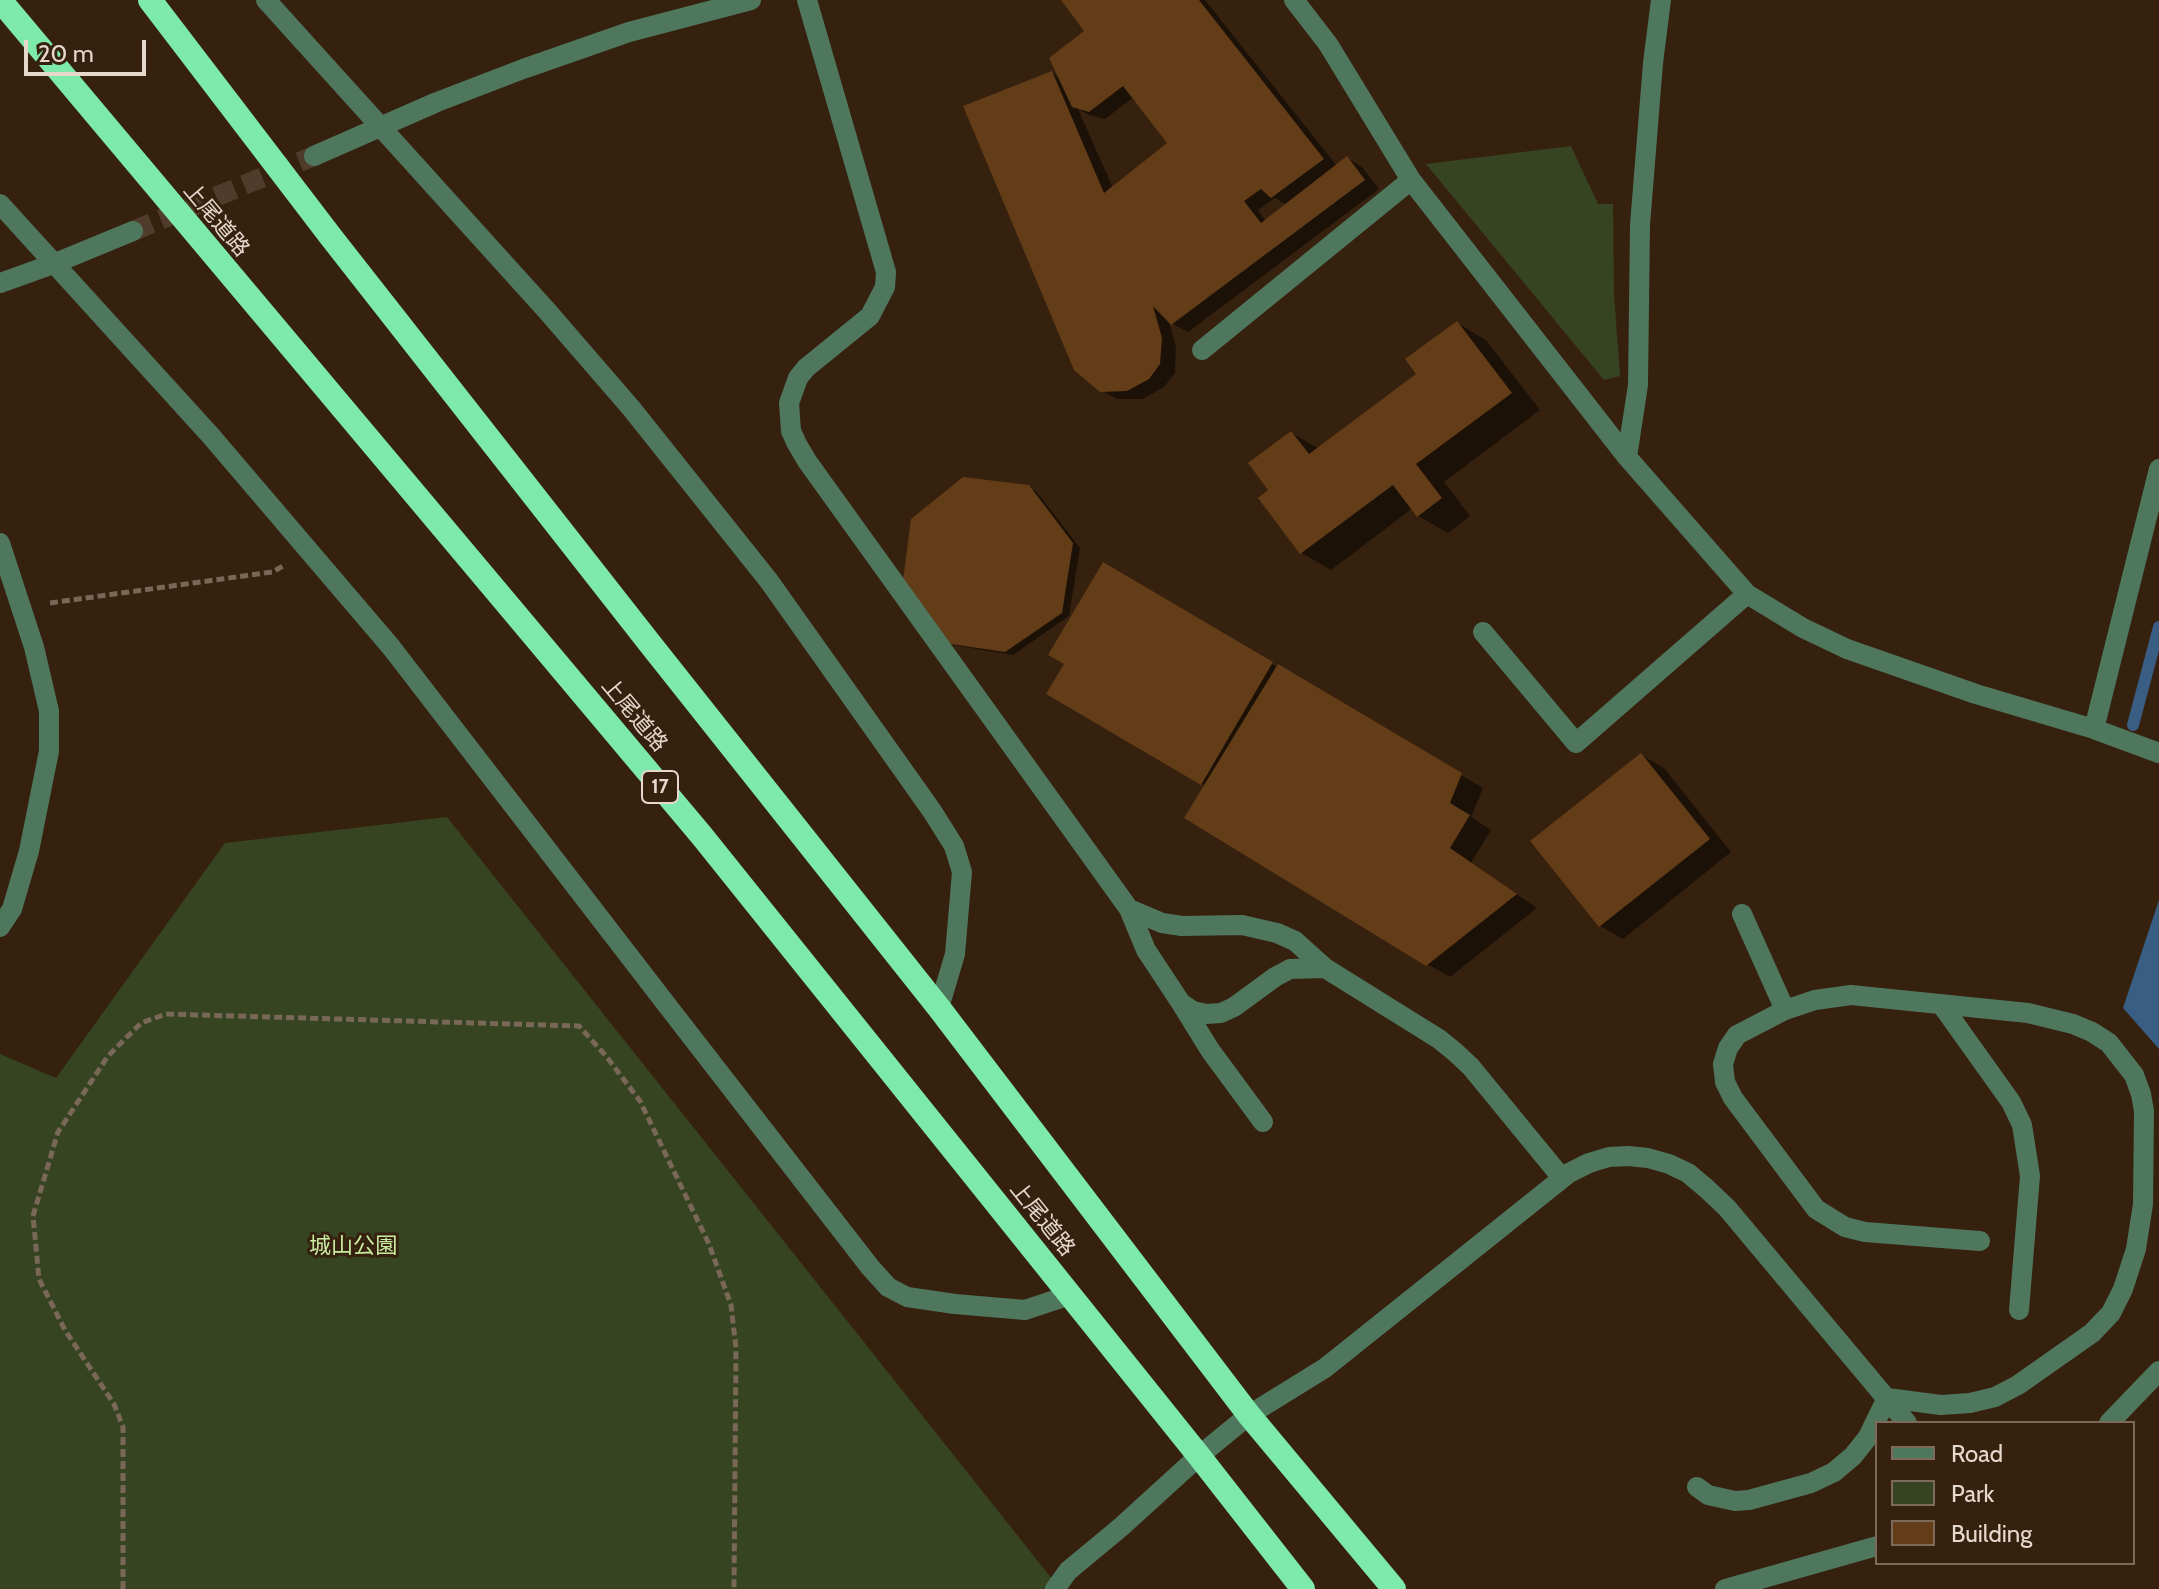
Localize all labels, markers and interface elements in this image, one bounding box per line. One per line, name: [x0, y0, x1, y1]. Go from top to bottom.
scale bar: [28, 24, 150, 74]
text: 20 m: [38, 39, 94, 68]
street label: 上尾道路: [178, 178, 254, 262]
street label: 上尾道路: [596, 673, 672, 757]
road number: 17: [642, 771, 678, 803]
street label: 上尾道路: [1004, 1176, 1080, 1262]
park label: 城山公園: [309, 1234, 397, 1260]
legend: [1875, 1421, 2135, 1565]
text: Road: [1951, 1439, 2003, 1468]
text: Park: [1951, 1479, 1994, 1508]
text: Building: [1951, 1519, 2032, 1548]

